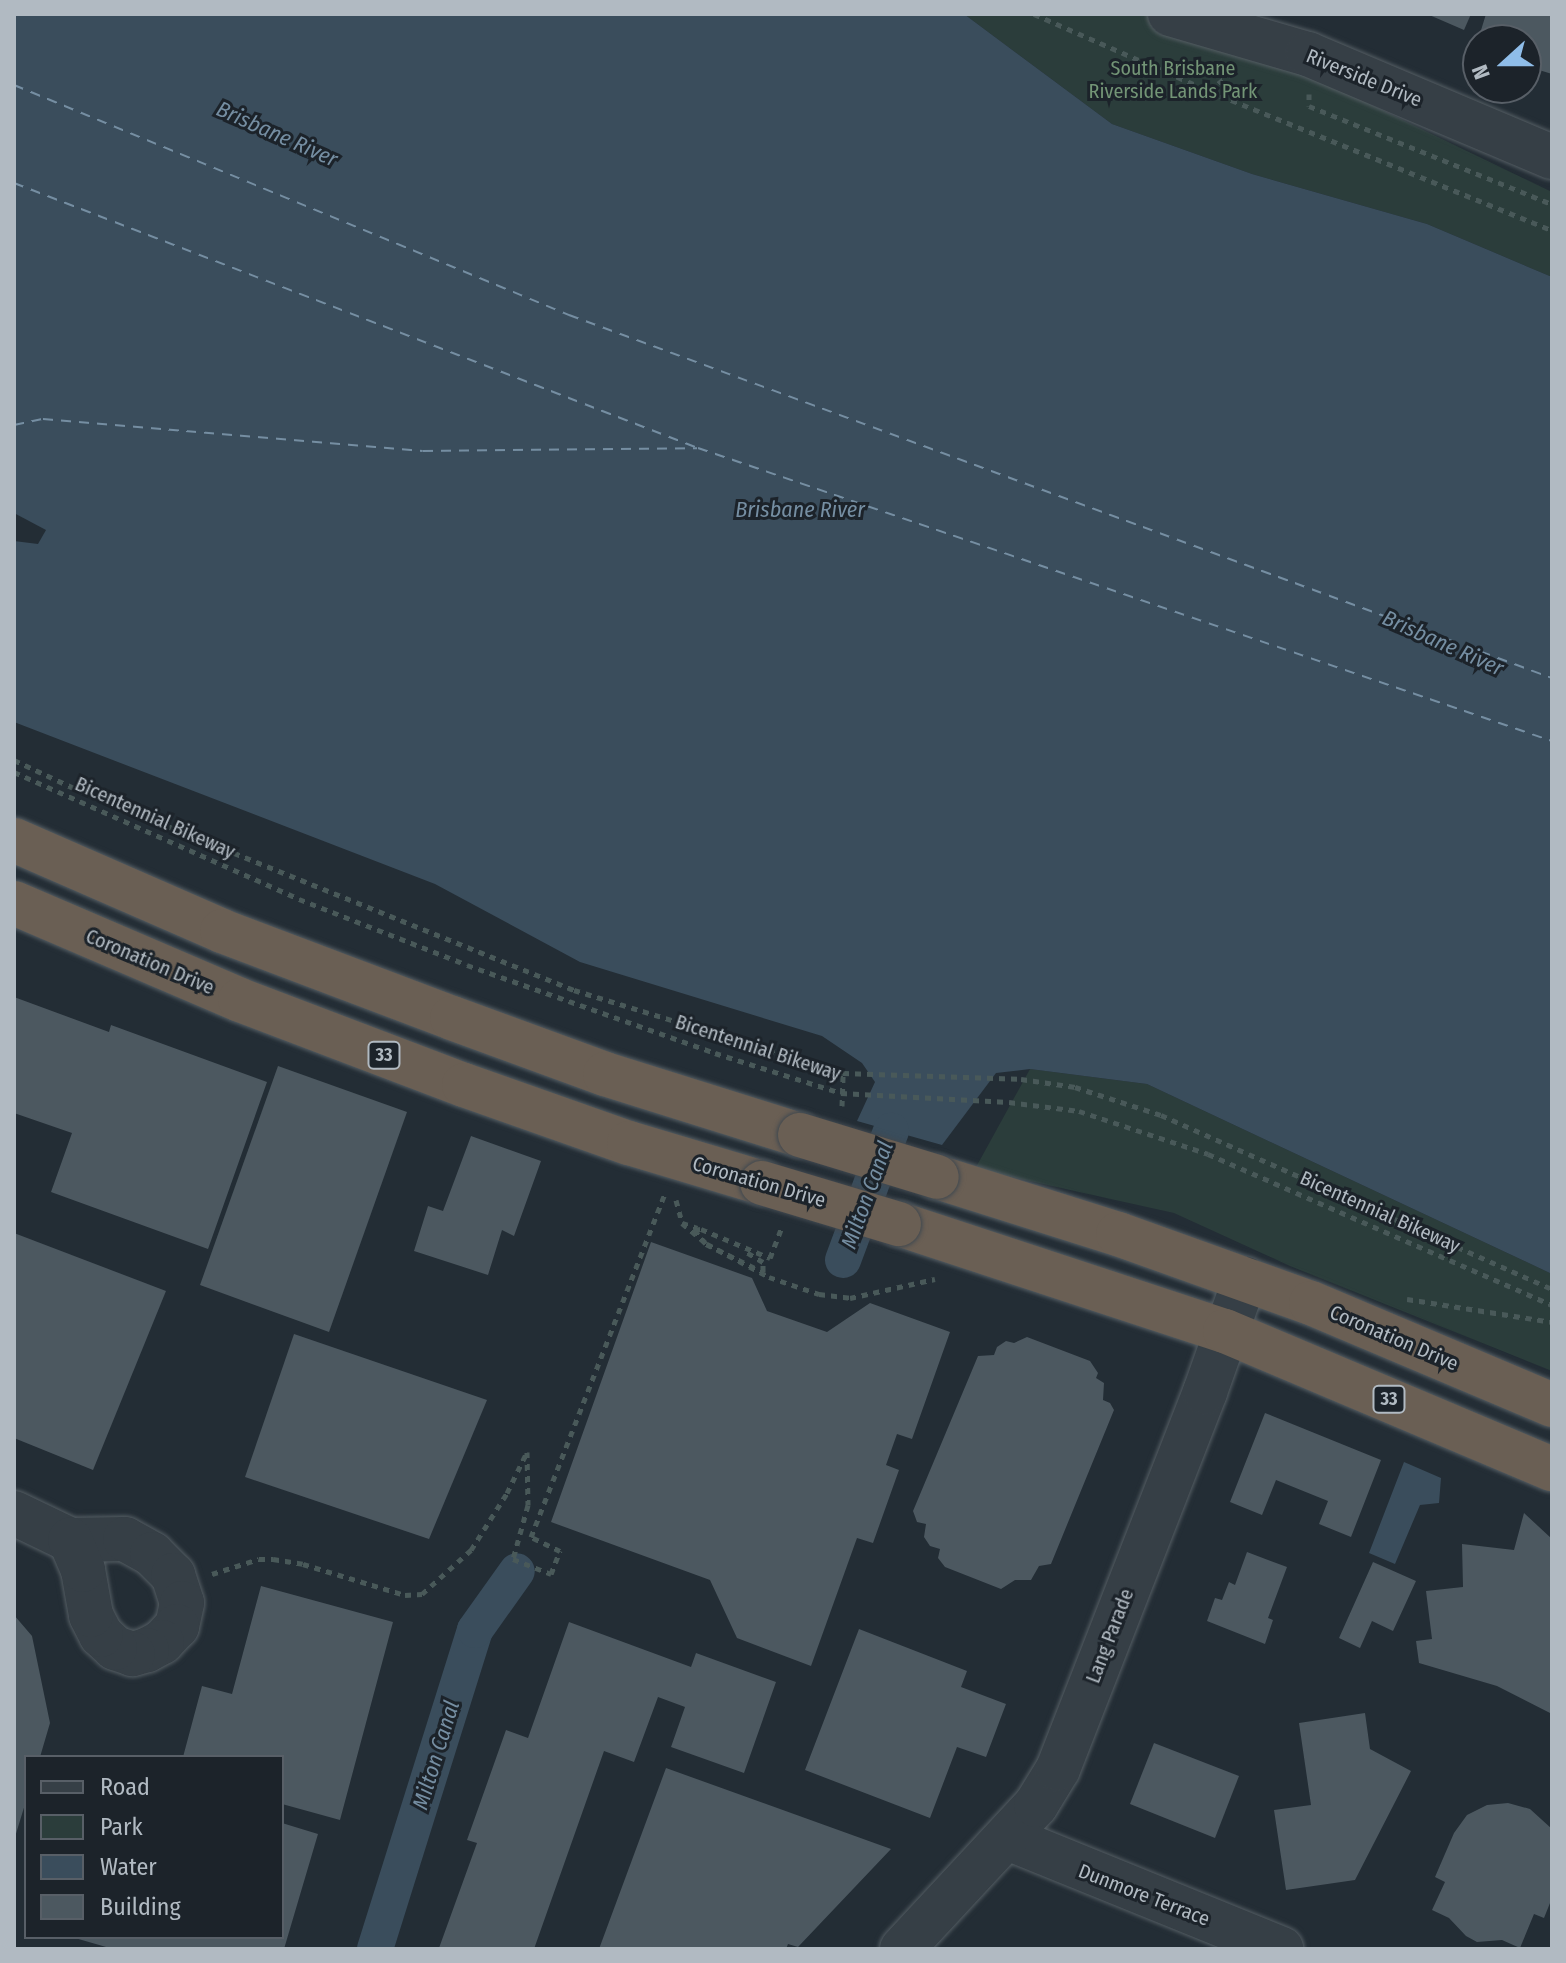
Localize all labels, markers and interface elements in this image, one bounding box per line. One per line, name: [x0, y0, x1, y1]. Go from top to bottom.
north arrow: [1462, 24, 1542, 104]
street label: Riverside Drive: [1303, 44, 1425, 112]
park label: South Brisbane Riverside Lands Park: [1089, 56, 1257, 103]
text: N: [1466, 61, 1496, 83]
water label: Brisbane River: [212, 96, 342, 172]
water label: Brisbane River: [735, 497, 865, 523]
water label: Brisbane River: [1378, 605, 1508, 681]
street label: Bicentennial Bikeway: [71, 772, 239, 864]
street label: Coronation Drive: [82, 924, 218, 1000]
street label: Bicentennial Bikeway: [672, 1010, 844, 1086]
road number: 33: [366, 1041, 402, 1069]
water label: Milton Canal: [835, 1138, 899, 1252]
street label: Coronation Drive: [690, 1152, 828, 1212]
street label: Bicentennial Bikeway: [1296, 1166, 1464, 1258]
street label: Coronation Drive: [1326, 1300, 1462, 1376]
road number: 33: [1371, 1385, 1407, 1413]
street label: Lang Parade: [1081, 1585, 1139, 1687]
water label: Milton Canal: [407, 1697, 465, 1813]
legend: [24, 1755, 284, 1939]
text: Road: [100, 1773, 150, 1801]
text: Park: [100, 1813, 143, 1841]
text: Water: [100, 1853, 157, 1881]
street label: Dunmore Terrace: [1075, 1859, 1213, 1931]
text: Building: [100, 1893, 181, 1921]

